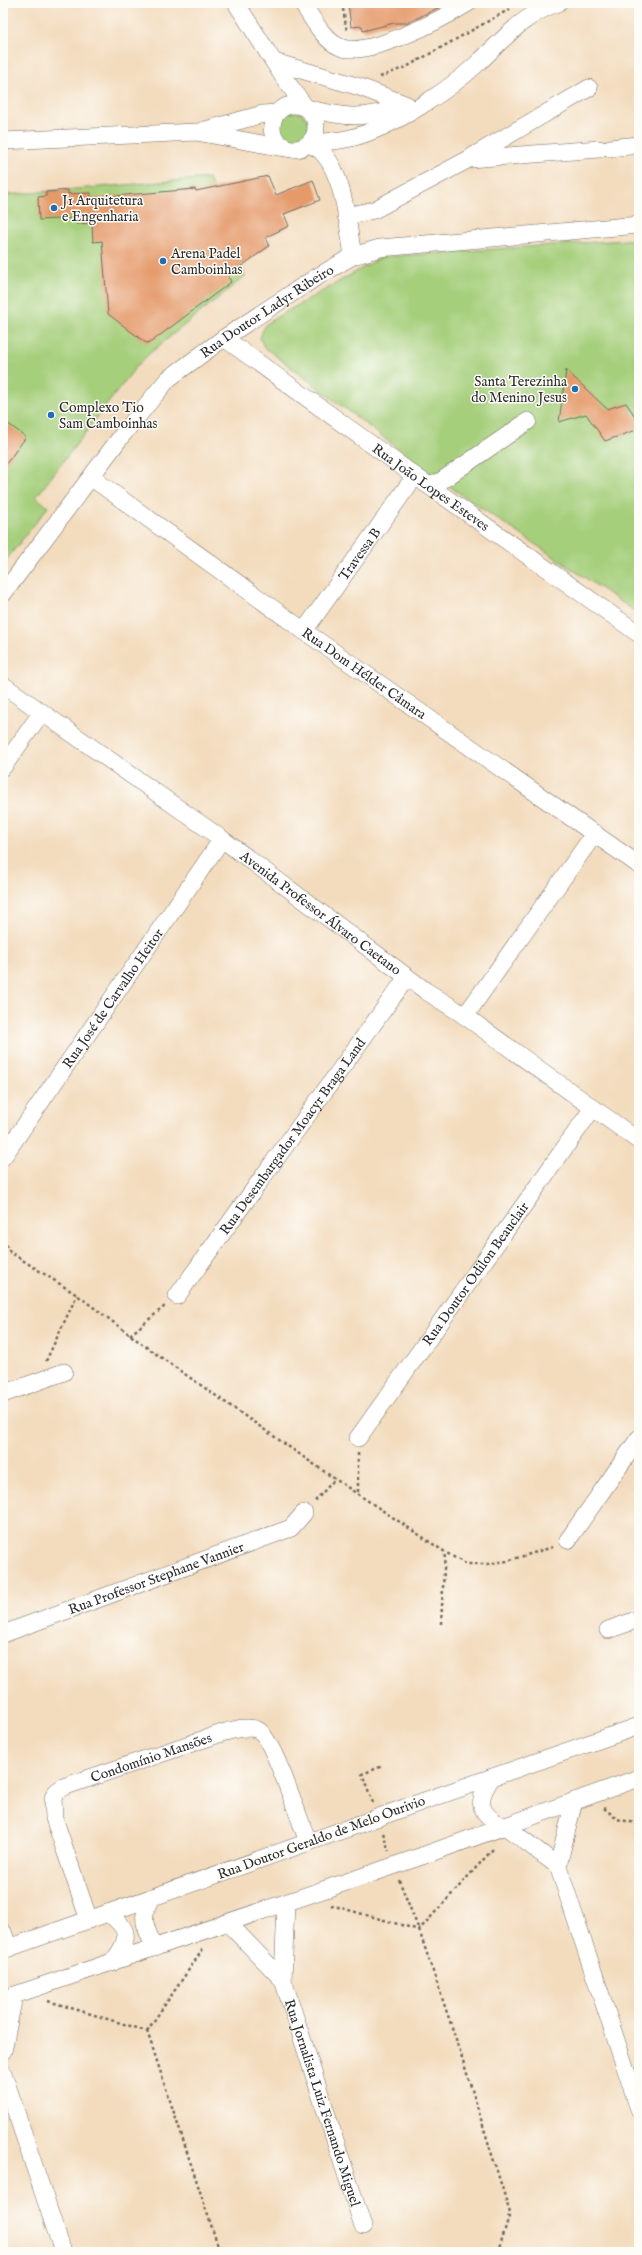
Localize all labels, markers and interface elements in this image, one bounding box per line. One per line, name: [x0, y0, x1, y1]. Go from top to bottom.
place label: J1 Arquitetura e Engenharia: [60, 192, 144, 226]
marker: J1 Arquitetura e Engenharia: [49, 203, 59, 213]
place label: Arena Padel Camboinhas: [170, 245, 243, 279]
marker: Arena Padel Camboinhas: [158, 256, 168, 266]
street label: Rua Doutor Ladyr Ribeiro: [197, 261, 338, 362]
place label: Santa Terezinha do Menino Jesus: [471, 373, 568, 407]
marker: Santa Terezinha do Menino Jesus: [570, 384, 580, 394]
place label: Complexo Tio Sam Camboinhas: [59, 399, 158, 433]
marker: Complexo Tio Sam Camboinhas: [46, 410, 56, 420]
street label: Rua João Lopes Esteves: [368, 440, 493, 536]
street label: Travessa B: [335, 524, 385, 584]
street label: Rua Dom Hélder Câmara: [298, 624, 430, 724]
street label: Avenida Professor Álvaro Caetano: [235, 847, 405, 980]
street label: Rua José de Carvalho Heitor: [59, 925, 168, 1072]
street label: Rua Desembargador Moacyr Braga Land: [216, 1034, 370, 1239]
street label: Rua Doutor Odilon Beauclair: [419, 1199, 533, 1349]
street label: Rua Professor Stephane Vannier: [66, 1538, 247, 1619]
street label: Condomínio Mansões: [88, 1729, 214, 1787]
street label: Rua Doutor Geraldo de Melo Ourivio: [215, 1792, 428, 1884]
street label: Rua Jornalista Luiz Fernando Miguel: [280, 1997, 364, 2209]

